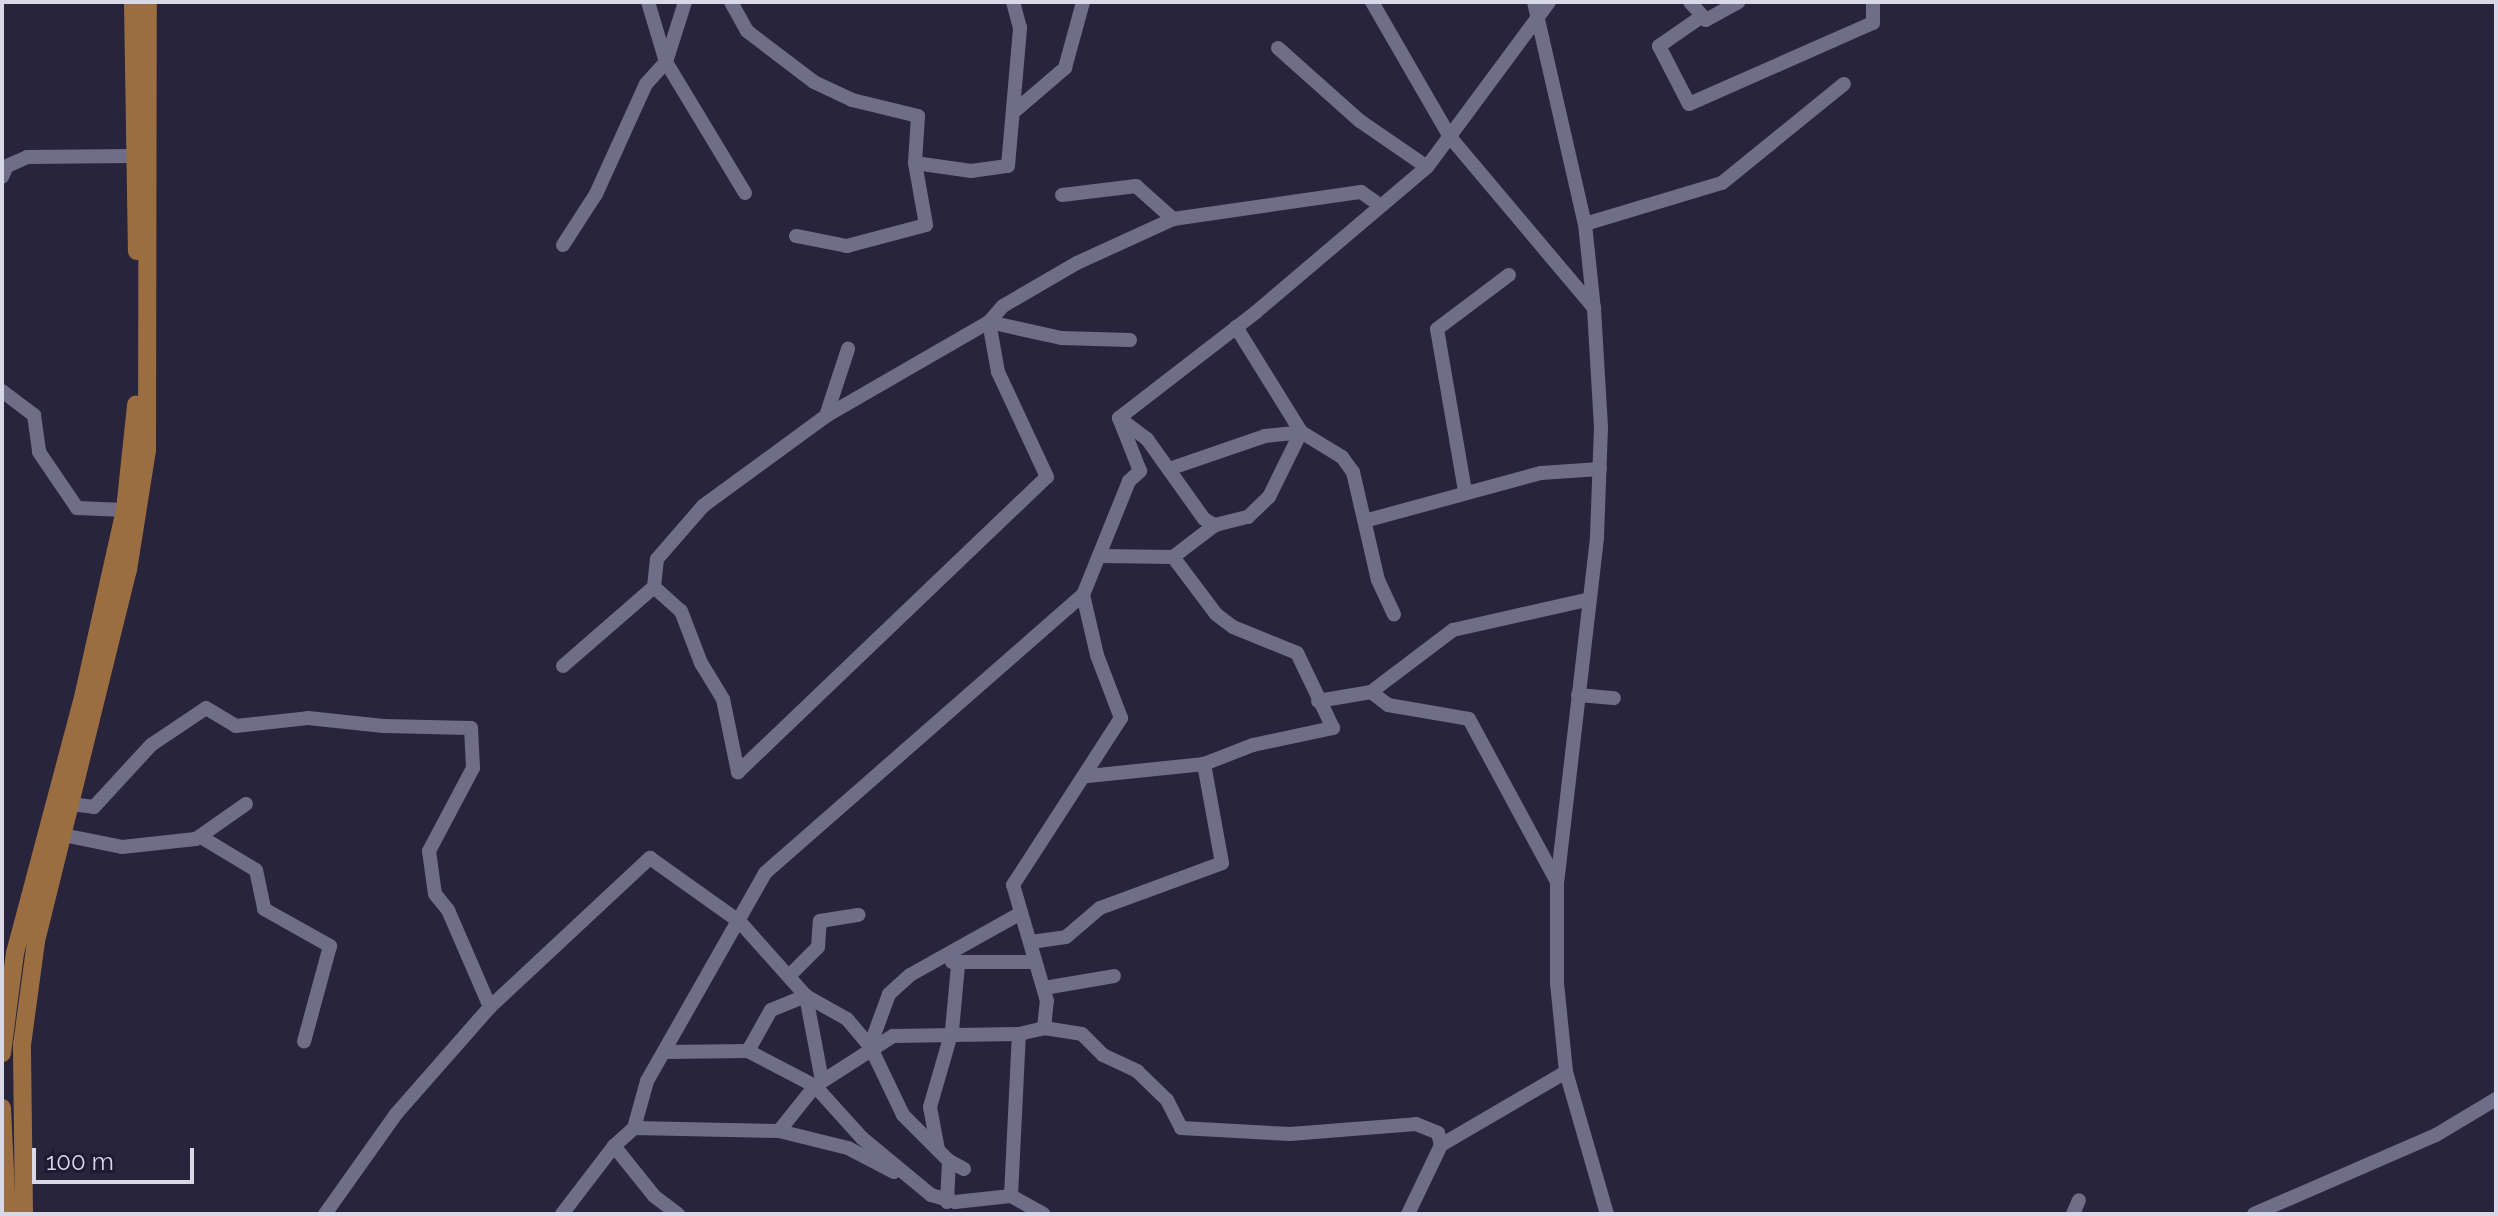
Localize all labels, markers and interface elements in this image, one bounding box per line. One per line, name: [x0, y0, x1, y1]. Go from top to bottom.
scale bar: [36, 1132, 198, 1182]
text: 100 m: [46, 1147, 114, 1176]

